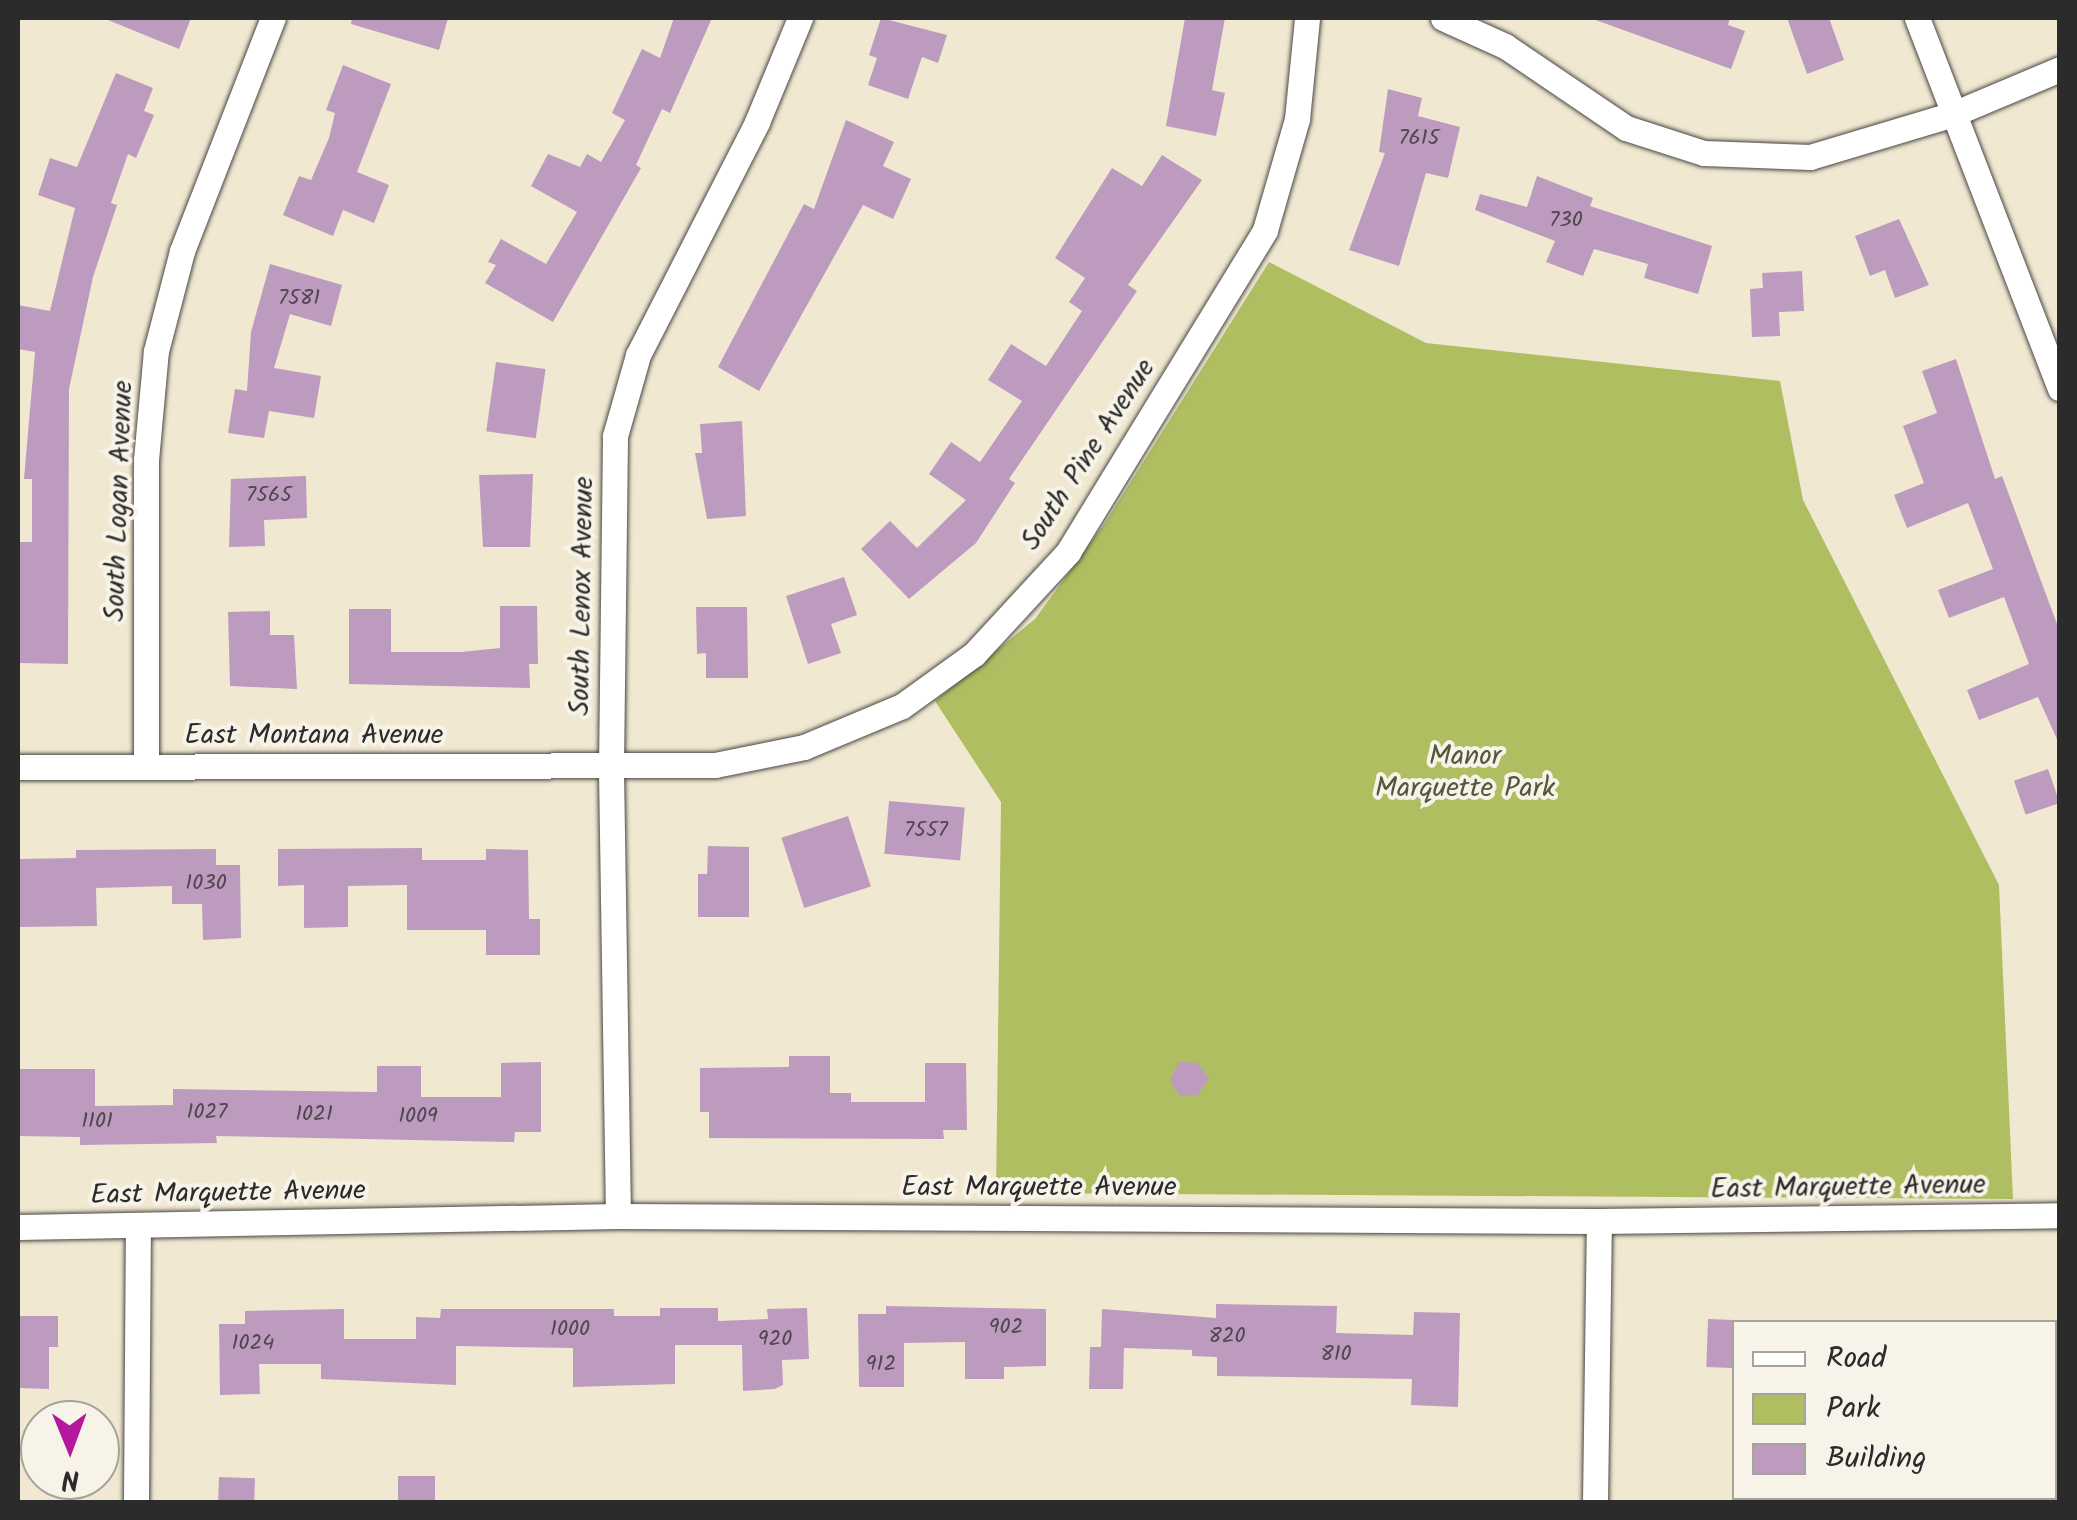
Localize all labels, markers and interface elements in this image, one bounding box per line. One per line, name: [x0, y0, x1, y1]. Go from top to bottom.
house number: 7615: [1398, 126, 1440, 152]
house number: 730: [1549, 208, 1583, 234]
house number: 7581: [278, 286, 320, 312]
street label: South Pine Avenue: [1015, 353, 1163, 557]
street label: South Logan Avenue: [99, 380, 141, 622]
street label: South Lenox Avenue: [564, 476, 602, 716]
house number: 7565: [246, 483, 292, 509]
street label: East Montana Avenue: [185, 719, 443, 753]
park label: Manor Marquette Park: [1375, 740, 1555, 806]
house number: 7557: [904, 818, 948, 844]
house number: 1030: [185, 871, 227, 897]
house number: 1027: [187, 1100, 227, 1126]
house number: 1021: [295, 1102, 333, 1128]
house number: 1009: [398, 1104, 438, 1130]
house number: 1101: [81, 1109, 113, 1135]
street label: East Marquette Avenue: [1710, 1169, 1986, 1207]
street label: East Marquette Avenue: [901, 1171, 1177, 1205]
street label: East Marquette Avenue: [90, 1175, 366, 1213]
house number: 902: [989, 1315, 1023, 1341]
house number: 1000: [550, 1317, 590, 1343]
legend: [1732, 1320, 2057, 1500]
house number: 820: [1208, 1324, 1246, 1350]
house number: 920: [758, 1327, 792, 1353]
house number: 1024: [232, 1331, 274, 1357]
text: Road: [1826, 1335, 1886, 1383]
house number: 810: [1320, 1342, 1352, 1368]
house number: 912: [866, 1352, 896, 1378]
text: Park: [1826, 1385, 1880, 1433]
north arrow: [20, 1400, 120, 1500]
text: Building: [1826, 1435, 1926, 1483]
text: N: [61, 1456, 80, 1501]

